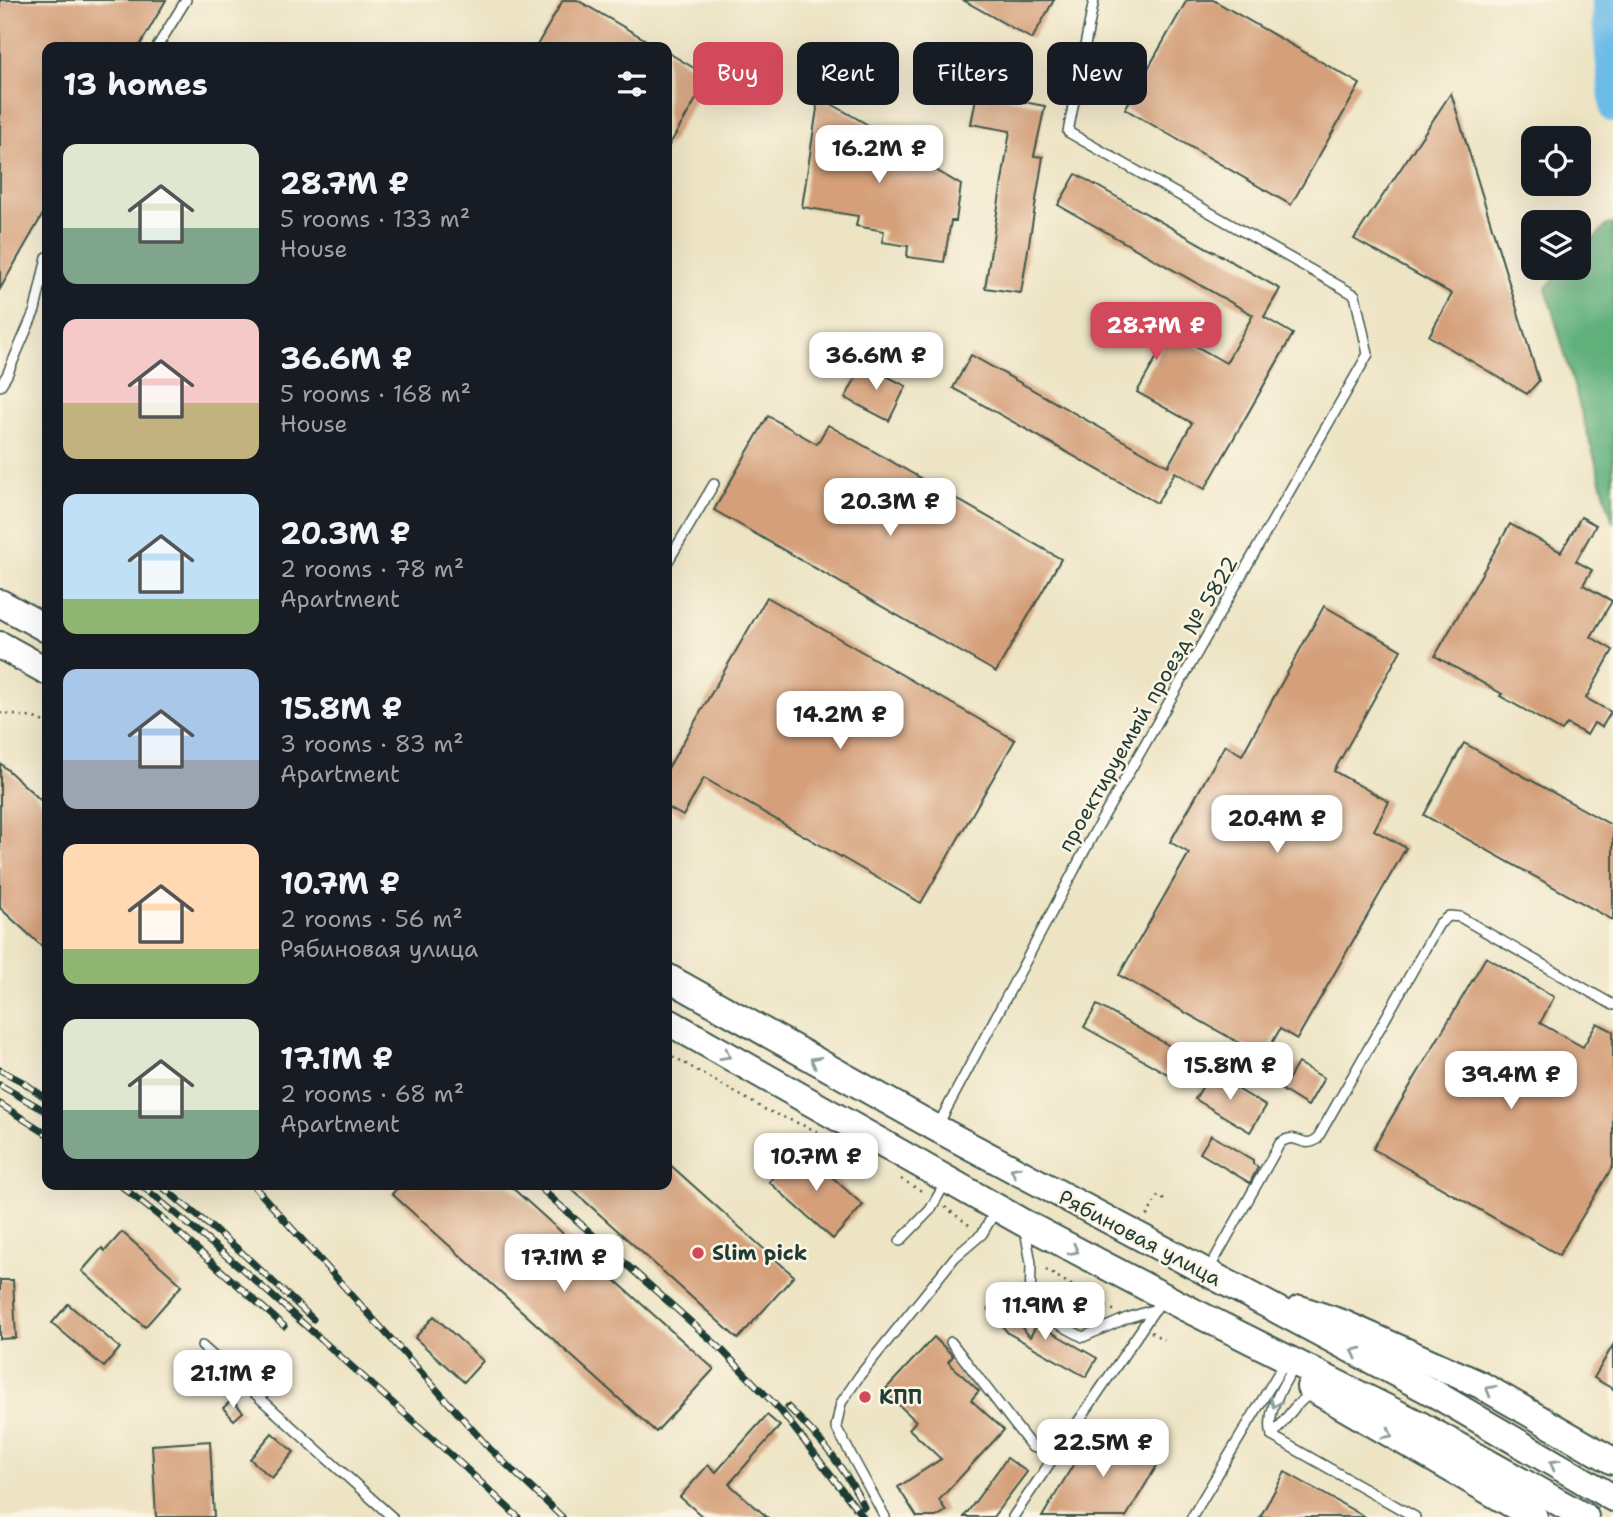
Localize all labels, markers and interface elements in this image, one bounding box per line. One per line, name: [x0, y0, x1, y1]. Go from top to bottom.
chip: Buy: [693, 42, 783, 105]
chip: Rent: [797, 42, 899, 105]
chip: Filters: [913, 42, 1033, 105]
chip: New: [1047, 42, 1147, 105]
text: 13 homes: [63, 64, 208, 105]
icon: filters: [613, 65, 651, 103]
pin: 16.2M ₽: [814, 125, 944, 185]
map controls: [1521, 126, 1591, 280]
button: locate: [1521, 126, 1591, 196]
text: 16.2M ₽: [831, 133, 927, 163]
text: 28.7M ₽: [280, 163, 409, 204]
icon: home: [119, 172, 203, 256]
text: 5 rooms · 133 m²: [280, 204, 470, 234]
button: layers: [1521, 210, 1591, 280]
text: House: [280, 234, 348, 264]
pin: 28.7M ₽: [1091, 302, 1221, 362]
text: 28.7M ₽: [1106, 310, 1206, 340]
pin: 36.6M ₽: [811, 332, 941, 392]
text: 36.6M ₽: [280, 338, 412, 379]
text: 36.6M ₽: [825, 340, 927, 370]
icon: home: [119, 347, 203, 431]
text: 5 rooms · 168 m²: [280, 379, 471, 409]
text: House: [280, 409, 348, 439]
pin: 20.3M ₽: [825, 478, 955, 538]
text: 20.3M ₽: [840, 486, 940, 516]
text: 20.3M ₽: [280, 513, 411, 554]
icon: home: [119, 522, 203, 606]
street label: проектируемый проезд № 5822: [1052, 551, 1244, 857]
text: 2 rooms · 78 m²: [280, 554, 464, 584]
text: Apartment: [280, 584, 400, 614]
text: 15.8M ₽: [280, 688, 402, 729]
pin: 14.2M ₽: [775, 692, 905, 751]
icon: home: [119, 697, 203, 781]
text: 14.2M ₽: [793, 699, 887, 729]
text: 3 rooms · 83 m²: [280, 729, 464, 759]
text: Apartment: [280, 759, 400, 789]
pin: 20.4M ₽: [1212, 796, 1342, 855]
text: 20.4M ₽: [1227, 803, 1327, 833]
text: 10.7M ₽: [280, 863, 400, 904]
icon: home: [119, 872, 203, 956]
text: 2 rooms · 56 m²: [280, 904, 463, 934]
text: Рябиновая улица: [280, 934, 478, 964]
text: 17.1M ₽: [280, 1038, 393, 1079]
pin: 15.8M ₽: [1165, 1042, 1295, 1102]
icon: home: [119, 1047, 203, 1131]
one-way arrow: [719, 1047, 731, 1060]
text: 15.8M ₽: [1183, 1050, 1277, 1080]
pin: 39.4M ₽: [1446, 1052, 1576, 1111]
one-way arrow: [810, 1056, 823, 1069]
text: 39.4M ₽: [1461, 1059, 1561, 1089]
text: 2 rooms · 68 m²: [280, 1079, 464, 1109]
text: Apartment: [280, 1109, 400, 1139]
pin: 10.7M ₽: [751, 1134, 881, 1193]
text: 10.7M ₽: [770, 1141, 862, 1171]
one-way arrow: [1009, 1165, 1022, 1179]
street label: Рябиновая улица: [1054, 1183, 1226, 1293]
pin: 17.1M ₽: [499, 1234, 629, 1294]
place label: Slim pick: [712, 1239, 807, 1267]
text: 17.1M ₽: [521, 1242, 607, 1272]
one-way arrow: [1067, 1242, 1079, 1255]
marker: Slim pick: [690, 1245, 706, 1261]
pin: 11.9M ₽: [980, 1282, 1110, 1342]
text: 11.9M ₽: [1002, 1290, 1088, 1320]
one-way arrow: [1351, 1347, 1363, 1361]
pin: 21.1M ₽: [168, 1350, 298, 1410]
text: 21.1M ₽: [189, 1358, 277, 1388]
place label: КПП: [879, 1383, 922, 1411]
one-way arrow: [1485, 1385, 1497, 1398]
marker: КПП: [857, 1389, 873, 1405]
one-way arrow: [1269, 1396, 1283, 1408]
pin: 22.5M ₽: [1038, 1420, 1168, 1479]
one-way arrow: [1381, 1425, 1394, 1438]
text: 22.5M ₽: [1053, 1427, 1153, 1457]
one-way arrow: [1549, 1459, 1561, 1472]

